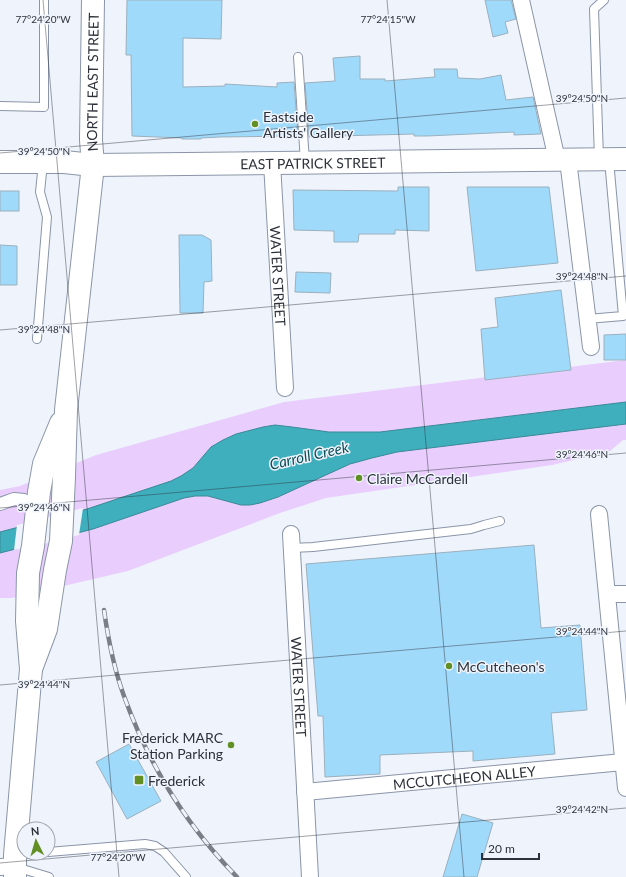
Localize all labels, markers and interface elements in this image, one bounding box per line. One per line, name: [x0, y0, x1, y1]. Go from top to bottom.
street label: NORTH EAST STREET: [82, 12, 101, 152]
text: 77°24'20"W: [15, 13, 71, 25]
text: 77°24'15"W: [360, 13, 416, 25]
text: 39°24'50"N: [556, 92, 608, 104]
place label: Eastside Artists' Gallery: [263, 108, 354, 141]
marker: Eastside Artists' Gallery: [250, 119, 260, 129]
text: 39°24'50"N: [18, 145, 70, 157]
street label: EAST PATRICK STREET: [240, 153, 386, 172]
street label: WATER STREET: [267, 225, 290, 327]
text: 39°24'48"N: [556, 270, 608, 282]
text: 39°24'48"N: [18, 323, 70, 335]
water label: Carroll Creek: [268, 437, 351, 473]
text: 39°24'46"N: [556, 448, 608, 460]
place label: Claire McCardell: [367, 470, 468, 487]
marker: Claire McCardell: [354, 473, 364, 483]
text: 39°24'46"N: [18, 501, 70, 513]
text: 39°24'44"N: [556, 625, 608, 637]
street label: WATER STREET: [288, 636, 311, 738]
place label: McCutcheon's: [457, 658, 545, 675]
marker: McCutcheon's: [444, 661, 454, 671]
text: 39°24'44"N: [18, 678, 70, 690]
place label: Frederick MARC Station Parking: [122, 729, 224, 762]
marker: Frederick MARC Station Parking: [226, 740, 236, 750]
street label: MCCUTCHEON ALLEY: [392, 762, 537, 792]
place label: Frederick: [148, 772, 206, 789]
marker: Frederick: [133, 774, 145, 786]
text: 39°24'42"N: [556, 803, 608, 815]
north arrow: [16, 821, 56, 861]
text: N: [30, 824, 40, 837]
scale bar: [482, 835, 539, 861]
text: 20 m: [488, 841, 515, 856]
text: 77°24'20"W: [90, 851, 146, 863]

